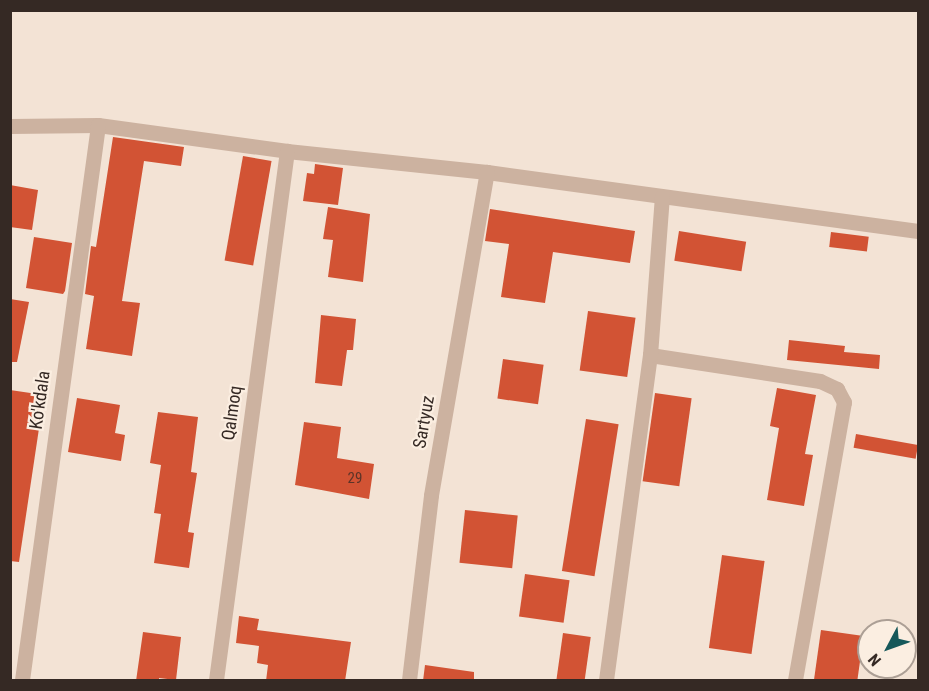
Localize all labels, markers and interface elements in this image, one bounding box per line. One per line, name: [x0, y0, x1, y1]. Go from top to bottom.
street label: Ko'kdala: [25, 369, 55, 431]
street label: Qalmoq: [217, 384, 247, 442]
street label: Sartyuz: [409, 394, 439, 450]
house number: 29: [348, 470, 362, 488]
north arrow: [857, 619, 917, 679]
text: N: [864, 650, 885, 670]

